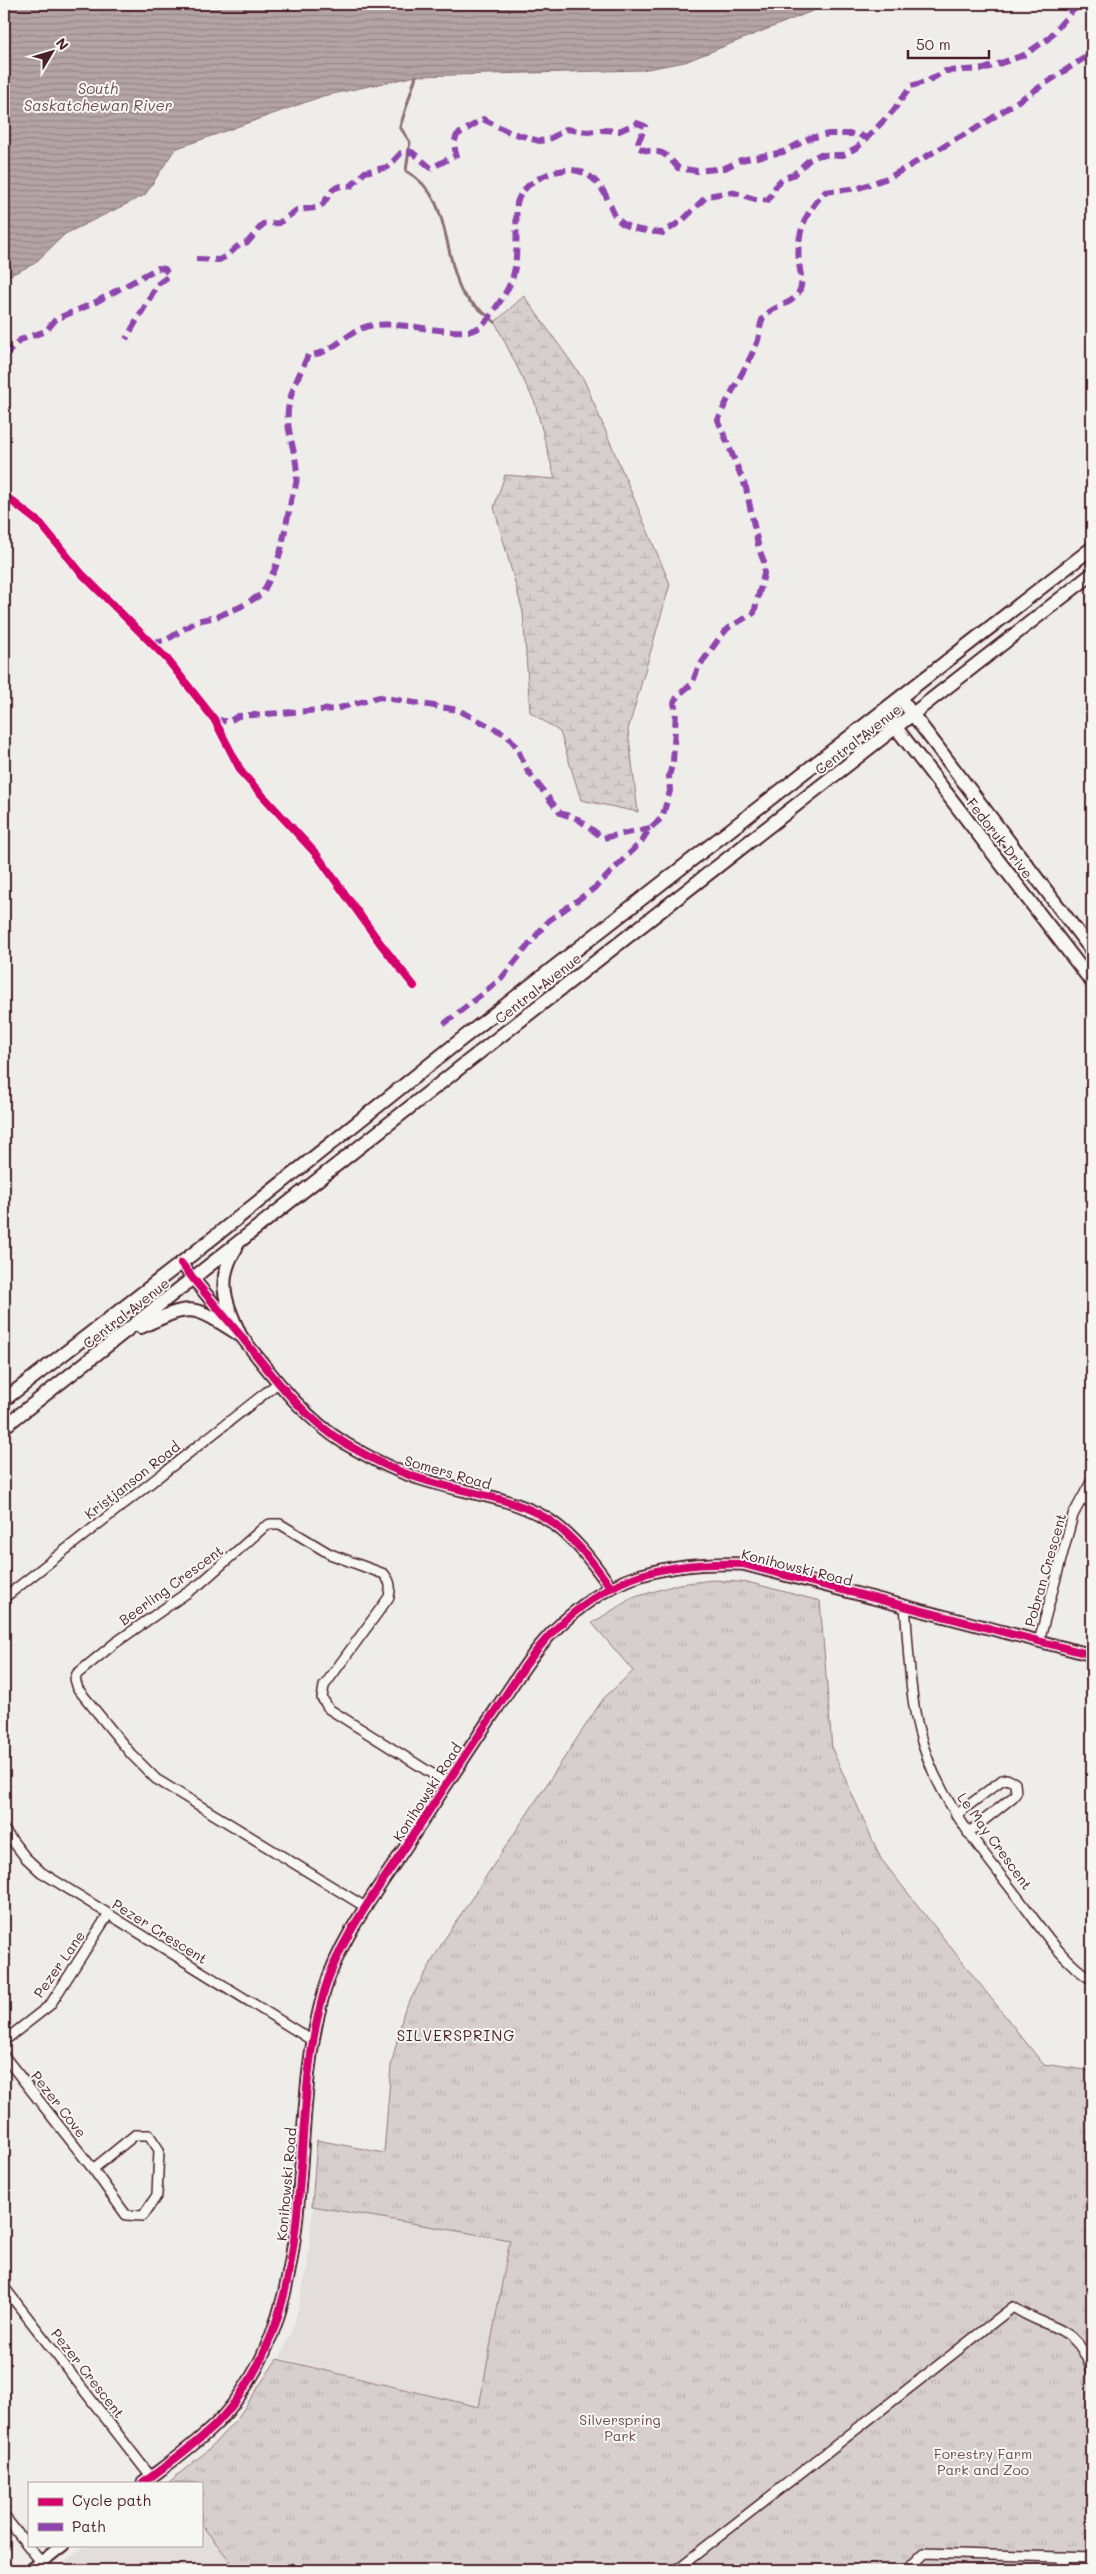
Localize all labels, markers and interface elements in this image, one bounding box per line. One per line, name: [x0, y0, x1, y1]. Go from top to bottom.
north arrow: [28, 28, 78, 78]
scale bar: [908, 28, 990, 60]
text: N: [52, 34, 73, 54]
text: 50 m: [916, 34, 951, 54]
water label: South Saskatchewan River: [24, 78, 173, 115]
street label: Central Avenue: [811, 699, 905, 779]
street label: Fedoruk Drive: [963, 794, 1037, 882]
street label: Central Avenue: [491, 948, 585, 1028]
street label: Central Avenue: [79, 1273, 173, 1353]
street label: Kristjanson Road: [80, 1437, 184, 1523]
street label: Somers Road: [403, 1451, 494, 1493]
street label: Pobran Crescent: [1020, 1511, 1070, 1629]
street label: Beerling Crescent: [115, 1541, 227, 1629]
street label: Konihowski Road: [740, 1544, 855, 1590]
street label: Konihowski Road: [388, 1739, 466, 1845]
street label: Le May Crescent: [953, 1789, 1037, 1893]
street label: Pezer Crescent: [109, 1894, 211, 1968]
street label: Pezer Lane: [29, 1927, 89, 2001]
district label: SILVERSPRING: [397, 2025, 515, 2045]
street label: Pezer Cove: [27, 2067, 91, 2141]
street label: Konihowski Road: [272, 2126, 300, 2242]
street label: Pezer Crescent: [47, 2324, 129, 2422]
park label: Silverspring Park: [579, 2410, 661, 2445]
park label: Forestry Farm Park and Zoo: [934, 2444, 1032, 2479]
legend: [28, 2482, 202, 2546]
text: Cycle path: [72, 2490, 151, 2510]
text: Path: [72, 2516, 106, 2536]

